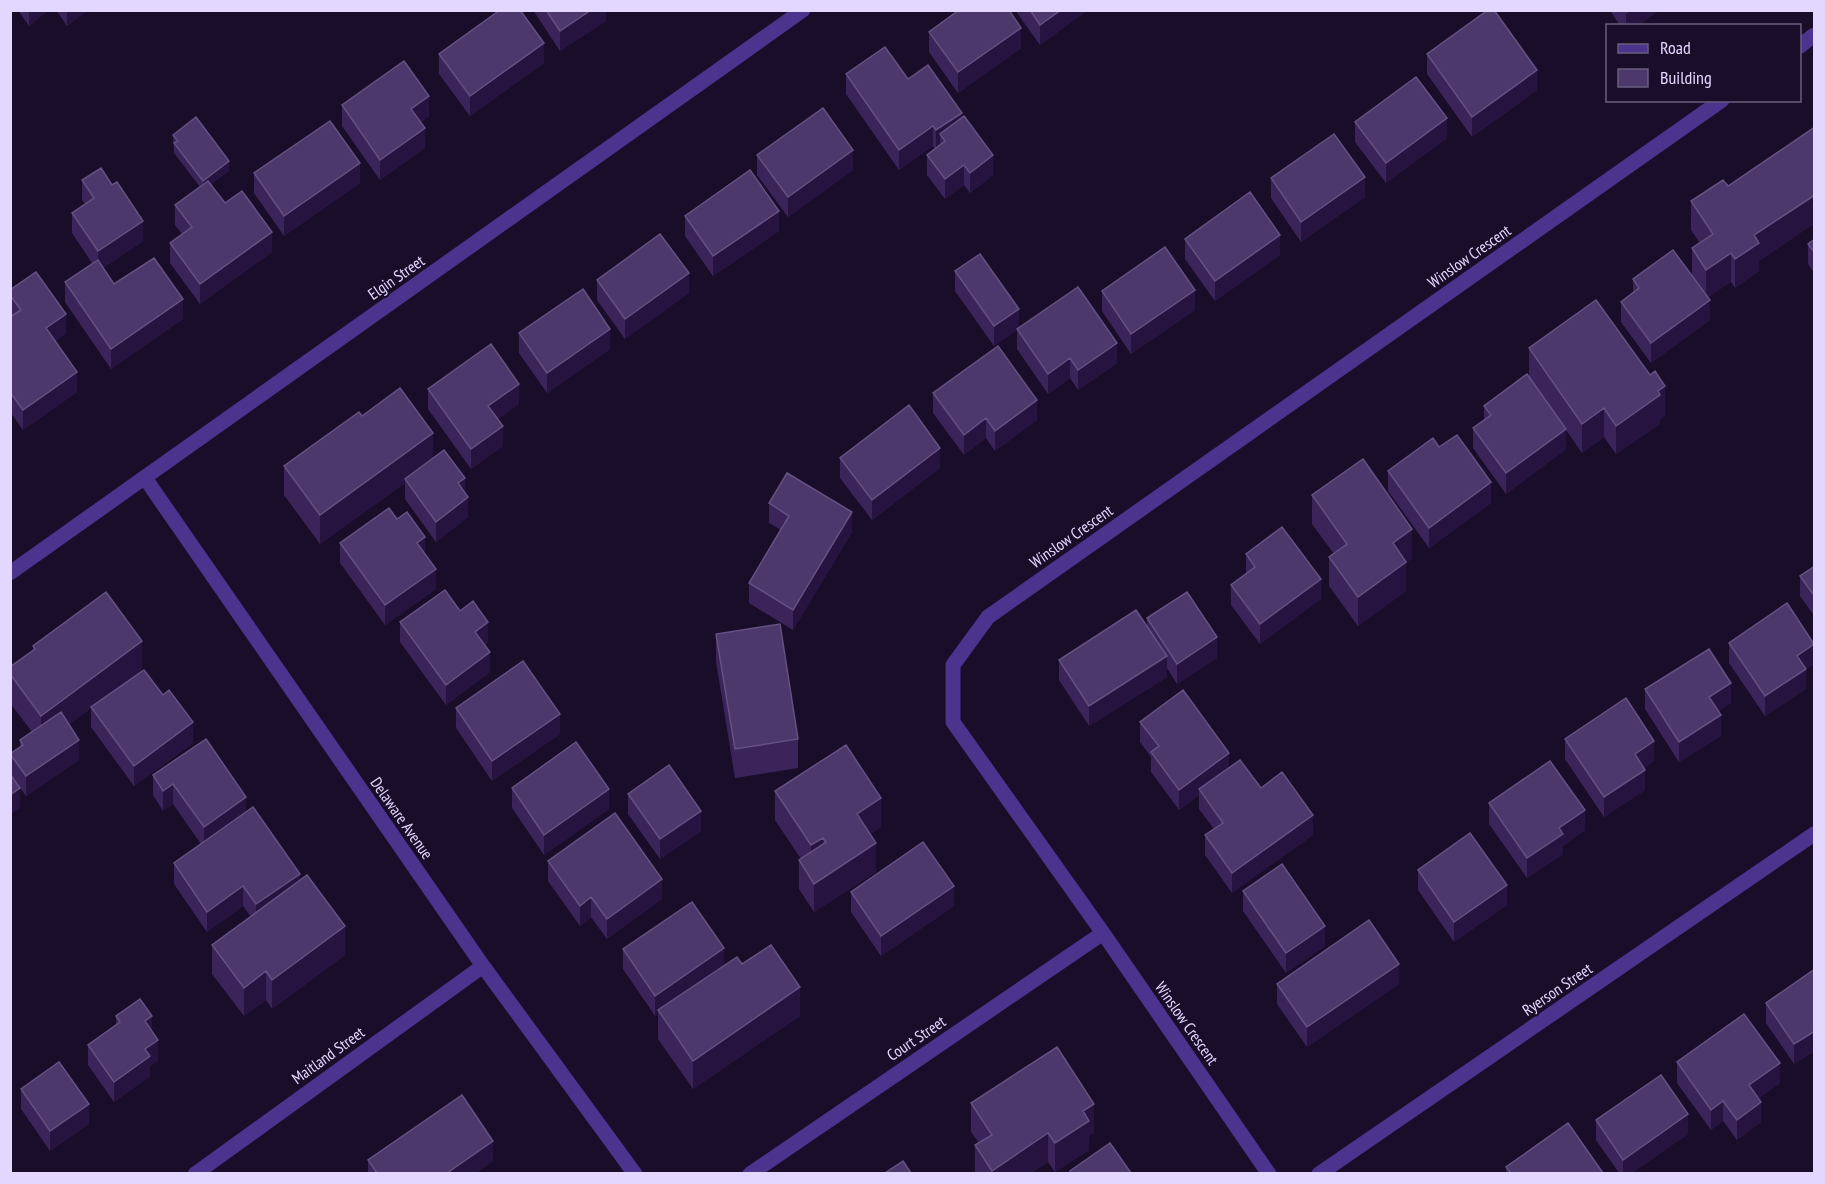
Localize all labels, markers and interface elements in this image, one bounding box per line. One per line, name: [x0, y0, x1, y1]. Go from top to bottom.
legend: [1606, 24, 1801, 102]
text: Road: [1660, 36, 1691, 59]
text: Building: [1660, 66, 1712, 89]
street label: Winslow Crescent: [1424, 220, 1515, 292]
street label: Elgin Street: [364, 250, 429, 304]
street label: Winslow Crescent: [1026, 500, 1117, 572]
street label: Delaware Avenue: [366, 773, 438, 863]
street label: Ryerson Street: [1518, 958, 1596, 1020]
street label: Winslow Crescent: [1151, 978, 1223, 1069]
street label: Court Street: [883, 1011, 950, 1065]
street label: Maitland Street: [288, 1022, 369, 1088]

